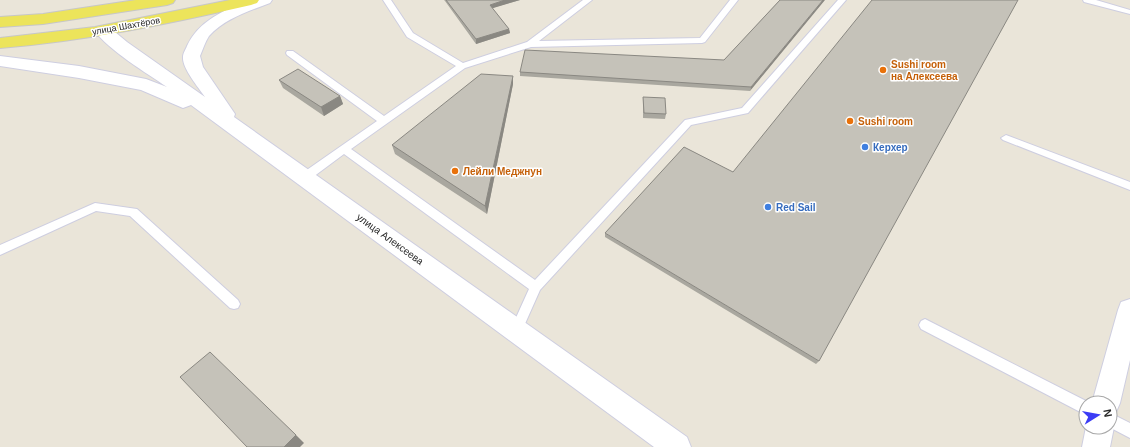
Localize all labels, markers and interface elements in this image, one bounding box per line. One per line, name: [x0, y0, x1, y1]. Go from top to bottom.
street label: улица Шахтёров: [91, 15, 161, 37]
place label: Sushi room на Алексеева: [891, 59, 958, 82]
marker: Sushi room на Алексеева: [878, 65, 888, 75]
marker: Sushi room: [845, 116, 855, 126]
place label: Sushi room: [858, 116, 913, 127]
marker: Керхер: [860, 142, 870, 152]
place label: Керхер: [873, 142, 908, 153]
marker: Лейли Меджнун: [450, 166, 460, 176]
place label: Лейли Меджнун: [463, 166, 542, 177]
marker: Red Sail: [763, 202, 773, 212]
place label: Red Sail: [776, 202, 816, 213]
street label: улица Алексеева: [355, 211, 426, 267]
north arrow: [1078, 395, 1118, 435]
text: N: [1101, 408, 1114, 418]

